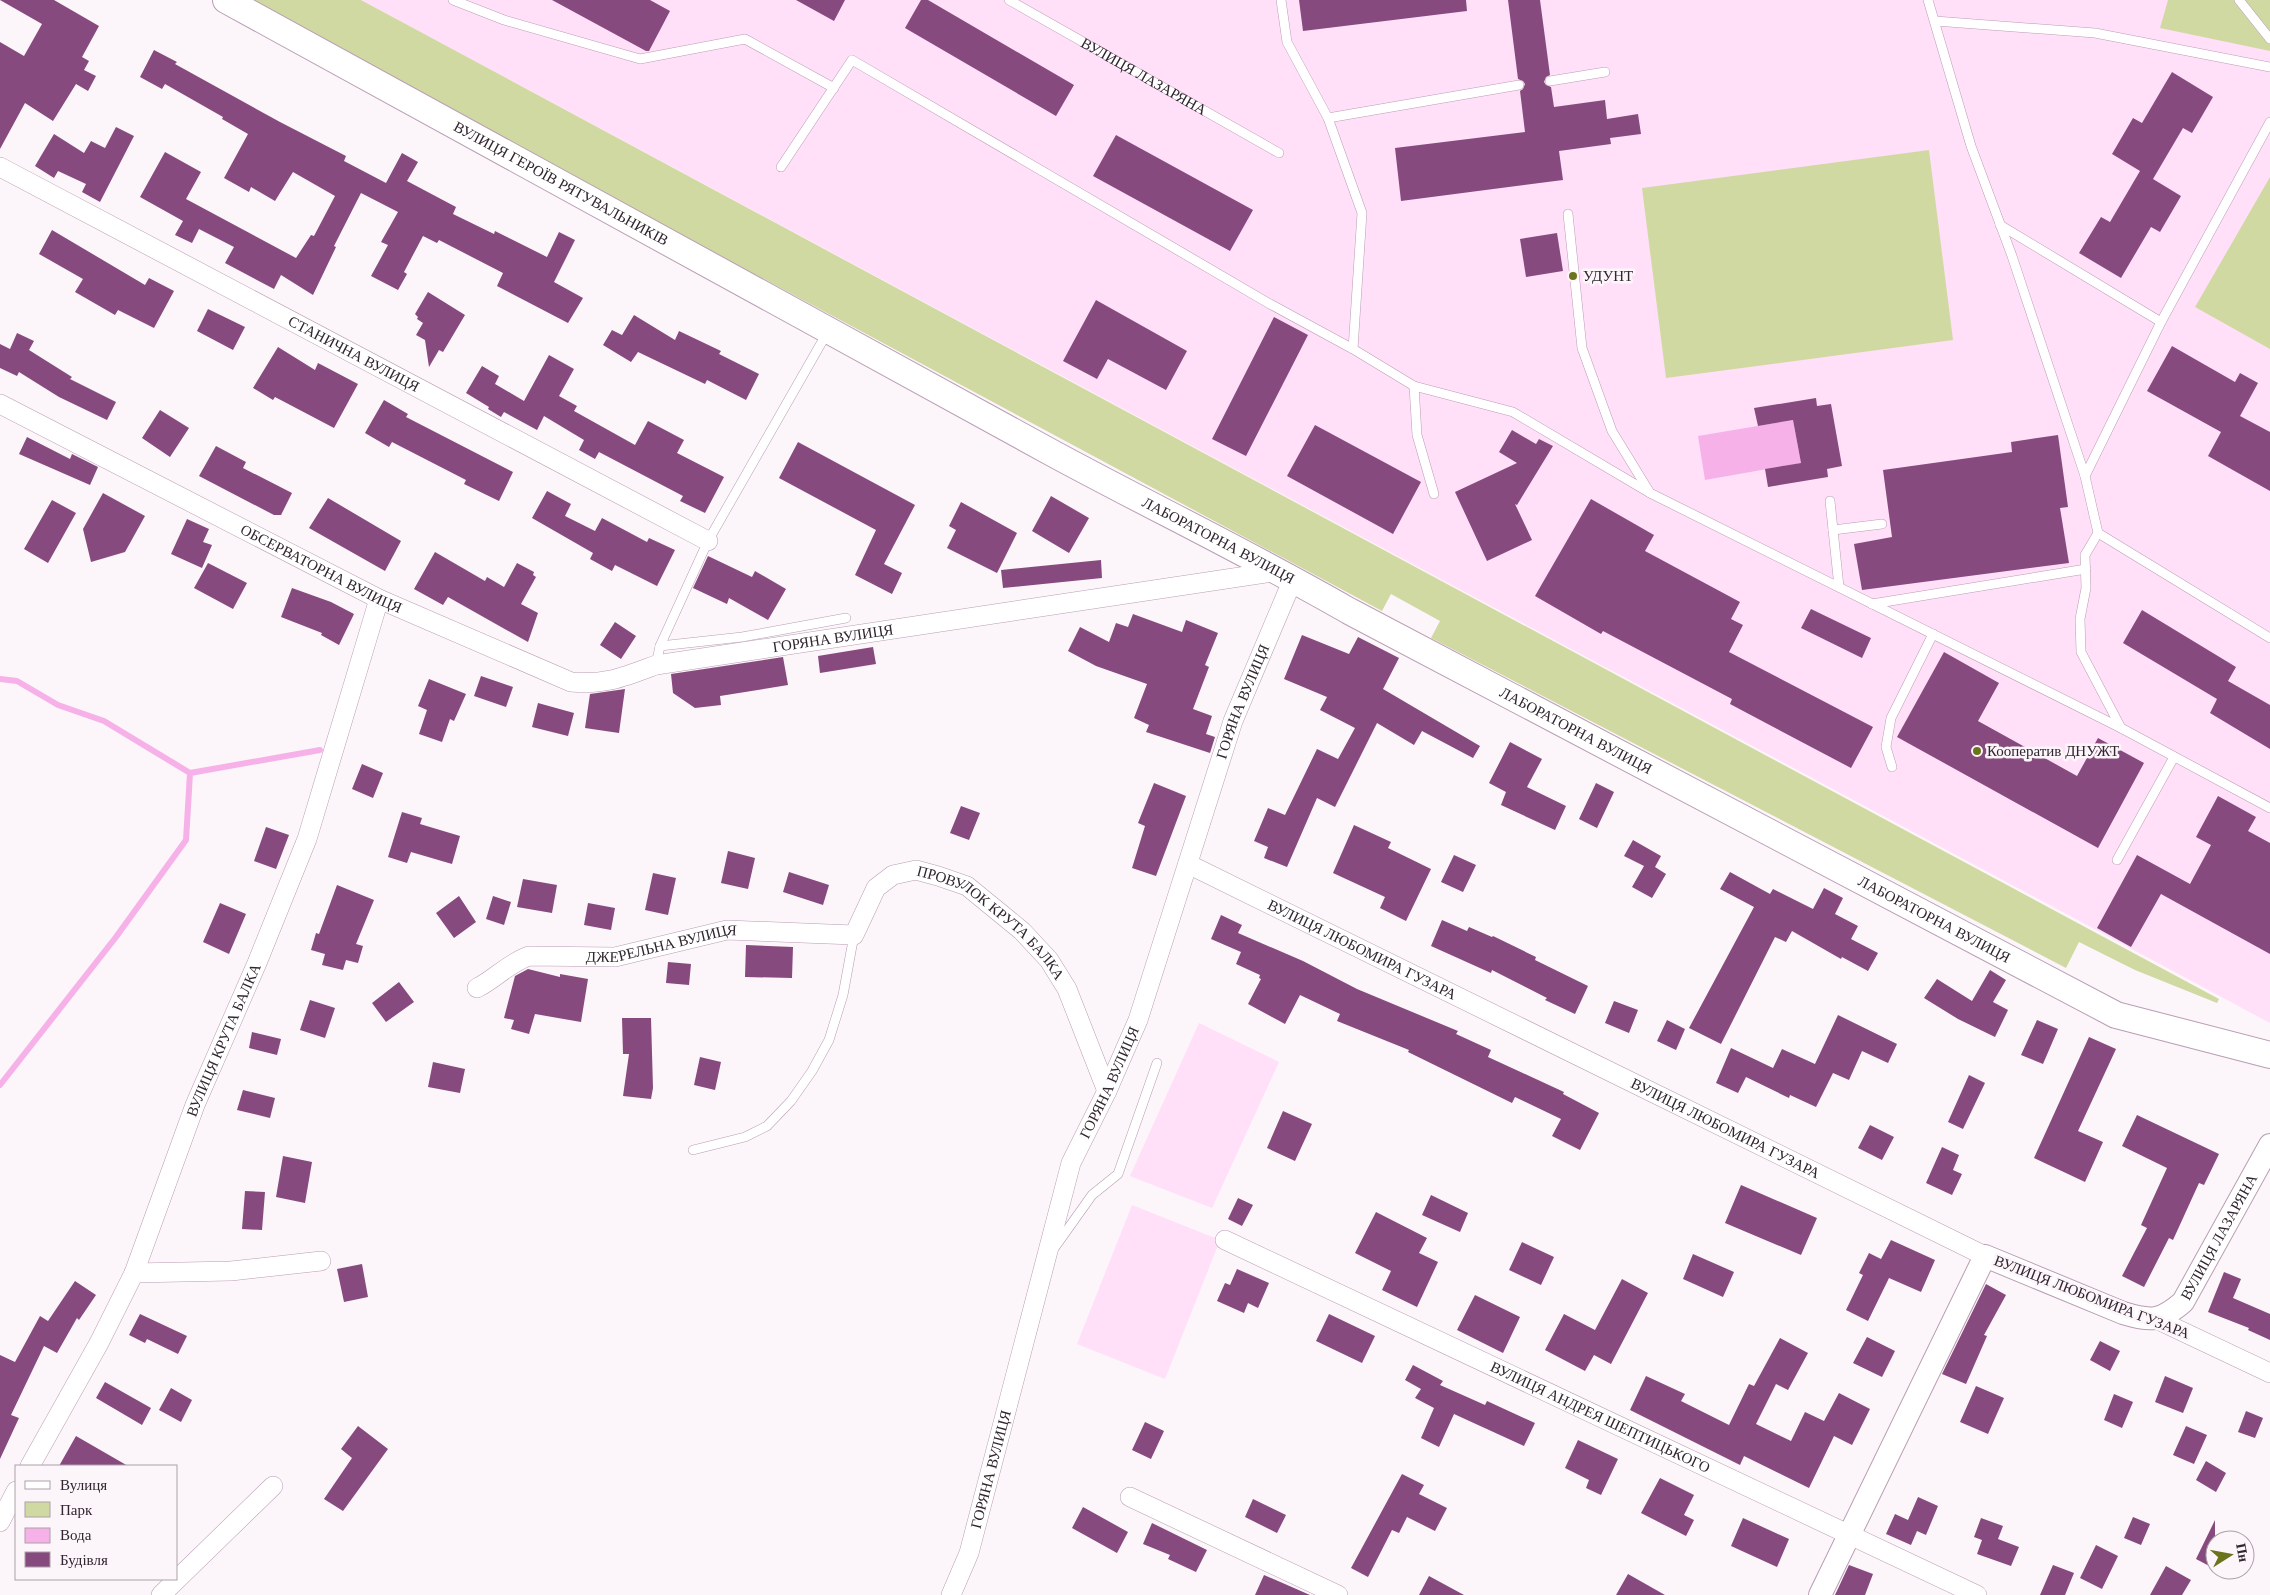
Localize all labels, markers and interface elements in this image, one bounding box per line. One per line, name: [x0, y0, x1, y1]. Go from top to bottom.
street label: ВУЛИЦЯ ЛАЗАРЯНА: [1078, 35, 1209, 118]
street label: ВУЛИЦЯ ГЕРОЇВ РЯТУВАЛЬНИКІВ: [451, 118, 671, 249]
place label: УДУНТ: [1583, 268, 1633, 284]
marker: УДУНТ: [1567, 270, 1579, 282]
street label: СТАНИЧНА ВУЛИЦЯ: [285, 313, 422, 395]
street label: ЛАБОРАТОРНА ВУЛИЦЯ: [1140, 494, 1297, 587]
street label: ОБСЕРВАТОРНА ВУЛИЦЯ: [238, 521, 404, 616]
street label: ГОРЯНА ВУЛИЦЯ: [772, 621, 894, 655]
street label: ГОРЯНА ВУЛИЦЯ: [1213, 642, 1272, 761]
street label: ЛАБОРАТОРНА ВУЛИЦЯ: [1497, 684, 1655, 777]
place label: Кооператив ДНУЖТ: [1987, 743, 2119, 759]
marker: Кооператив ДНУЖТ: [1971, 745, 1983, 757]
street label: ПРОВУЛОК КРУТА БАЛКА: [915, 863, 1067, 983]
street label: ЛАБОРАТОРНА ВУЛИЦЯ: [1856, 873, 2013, 966]
street label: ВУЛИЦЯ ЛЮБОМИРА ГУЗАРА: [1265, 896, 1459, 1003]
street label: ДЖЕРЕЛЬНА ВУЛИЦЯ: [586, 922, 737, 965]
street label: ВУЛИЦЯ КРУТА БАЛКА: [183, 961, 264, 1119]
street label: ГОРЯНА ВУЛИЦЯ: [1077, 1024, 1142, 1141]
street label: ВУЛИЦЯ ЛЮБОМИРА ГУЗАРА: [1629, 1075, 1823, 1182]
street label: ВУЛИЦЯ ЛАЗАРЯНА: [2178, 1171, 2260, 1303]
street label: ВУЛИЦЯ ЛЮБОМИРА ГУЗАРА: [1992, 1252, 2192, 1342]
street label: ВУЛИЦЯ АНДРЕЯ ШЕПТИЦЬКОГО: [1488, 1359, 1713, 1476]
street label: ГОРЯНА ВУЛИЦЯ: [968, 1409, 1014, 1530]
legend: [15, 1465, 178, 1580]
text: Вулиця: [60, 1477, 107, 1493]
text: Парк: [60, 1502, 93, 1518]
text: Вода: [60, 1527, 92, 1543]
north arrow: [2205, 1530, 2255, 1580]
text: Пн: [2233, 1542, 2251, 1563]
text: Будівля: [60, 1552, 108, 1568]

